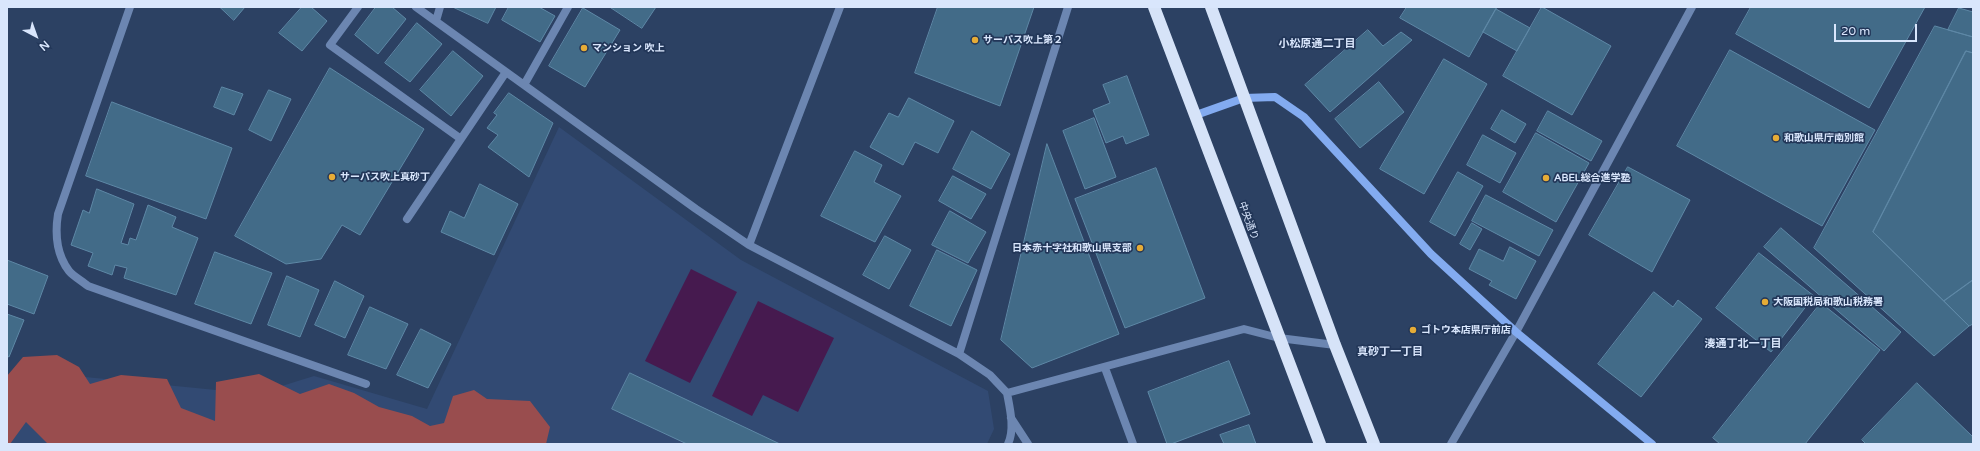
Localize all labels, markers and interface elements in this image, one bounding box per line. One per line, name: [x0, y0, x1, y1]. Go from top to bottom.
north arrow: [16, 16, 56, 56]
scale bar: [1836, 16, 1919, 42]
text: 20 m: [1841, 24, 1870, 38]
place label: サーパス吹上第２: [983, 34, 1063, 46]
marker: サーパス吹上第２: [970, 35, 980, 45]
district label: 小松原通二丁目: [1279, 37, 1355, 51]
text: N: [37, 38, 52, 53]
place label: マンション 吹上: [592, 42, 665, 54]
marker: マンション 吹上: [579, 43, 589, 53]
place label: 和歌山県庁南別館: [1784, 132, 1864, 144]
marker: 和歌山県庁南別館: [1771, 133, 1781, 143]
place label: サーパス吹上真砂丁: [340, 171, 430, 183]
marker: サーパス吹上真砂丁: [327, 172, 337, 182]
place label: ABEL総合進学塾: [1554, 172, 1631, 184]
marker: ABEL総合進学塾: [1541, 173, 1551, 183]
street label: 中央通り: [1236, 200, 1260, 242]
place label: 日本赤十字社和歌山県支部: [1012, 242, 1132, 254]
marker: 日本赤十字社和歌山県支部: [1135, 243, 1145, 253]
place label: 大阪国税局和歌山税務署: [1773, 296, 1883, 308]
marker: 大阪国税局和歌山税務署: [1760, 297, 1770, 307]
place label: ゴトウ本店県庁前店: [1421, 324, 1511, 336]
marker: ゴトウ本店県庁前店: [1408, 325, 1418, 335]
district label: 湊通丁北一丁目: [1705, 337, 1781, 351]
district label: 真砂丁一丁目: [1357, 345, 1423, 359]

